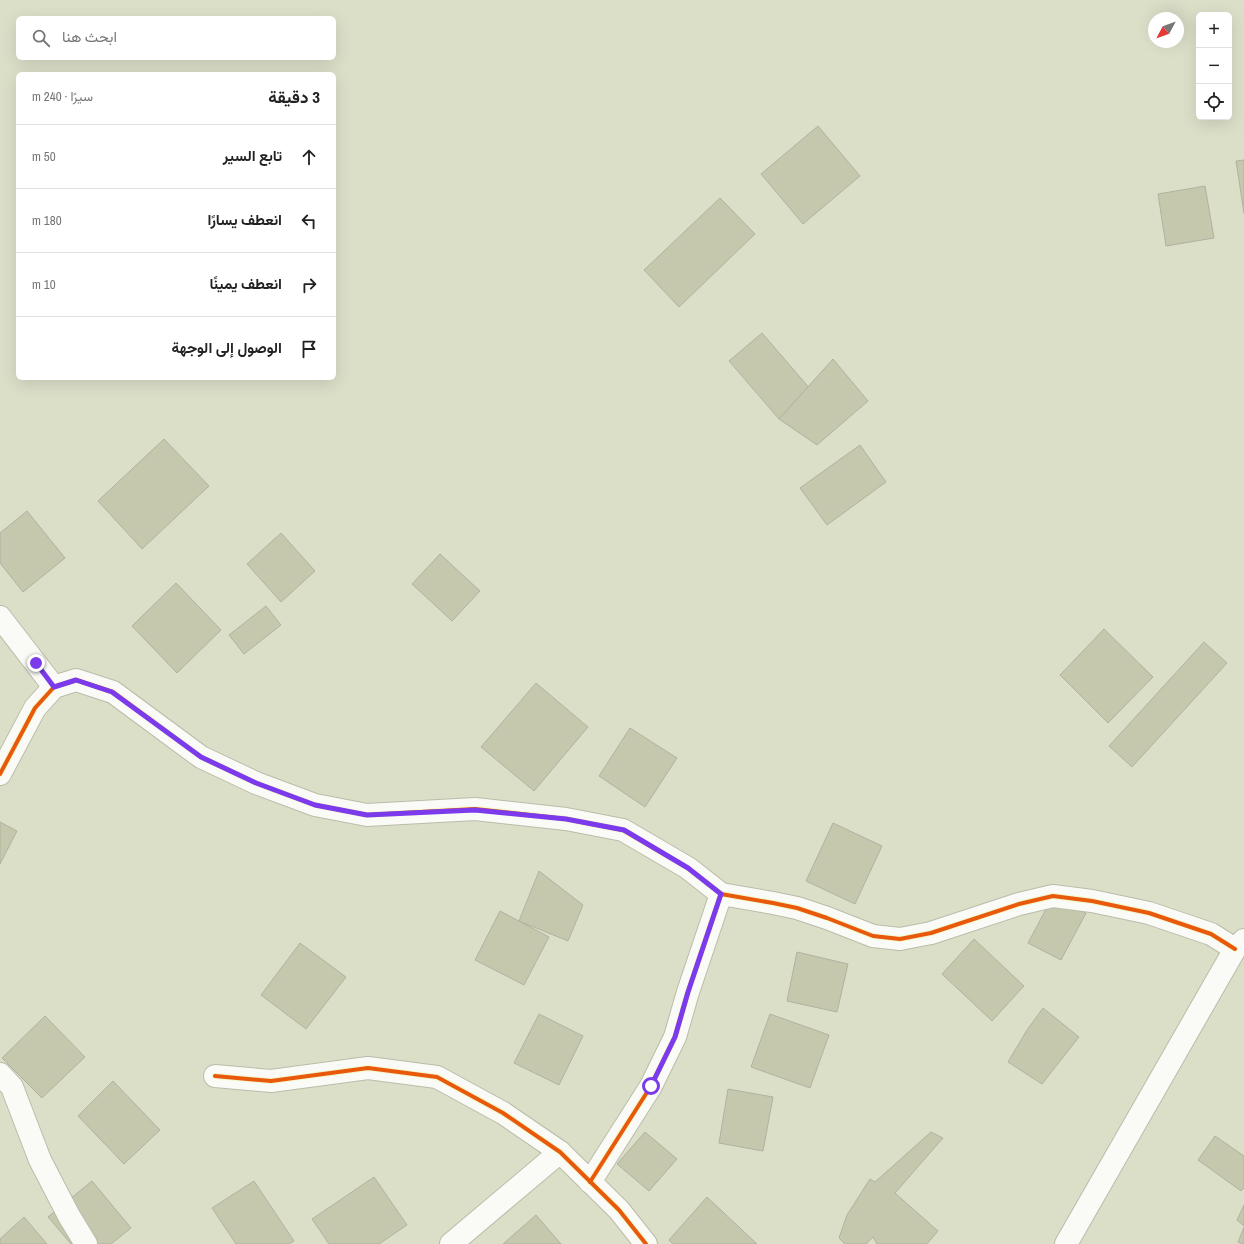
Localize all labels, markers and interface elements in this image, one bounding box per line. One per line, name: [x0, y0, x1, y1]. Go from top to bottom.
north arrow: [1148, 12, 1184, 48]
map controls: [1196, 12, 1232, 120]
button: +: [1196, 12, 1232, 48]
search box: [16, 16, 336, 60]
text: ابحث هنا: [62, 26, 117, 47]
icon: search: [30, 27, 52, 49]
button: −: [1196, 48, 1232, 84]
button: locate: [1196, 84, 1232, 120]
text: 3 دقيقة: [268, 85, 320, 108]
text: سيرًا · 240 m: [32, 88, 93, 105]
text: تابع السير: [223, 145, 282, 166]
icon: ahead: [298, 146, 320, 168]
text: 50 m: [32, 148, 56, 165]
text: انعطف يسارًا: [208, 209, 282, 230]
icon: left: [298, 210, 320, 232]
text: 180 m: [32, 212, 62, 229]
text: انعطف يمينًا: [209, 273, 282, 294]
icon: right: [298, 274, 320, 296]
text: 10 m: [32, 276, 56, 293]
text: الوصول إلى الوجهة: [171, 337, 282, 358]
icon: arrive: [298, 338, 320, 360]
route end: [27, 654, 45, 672]
route start: [642, 1077, 660, 1095]

